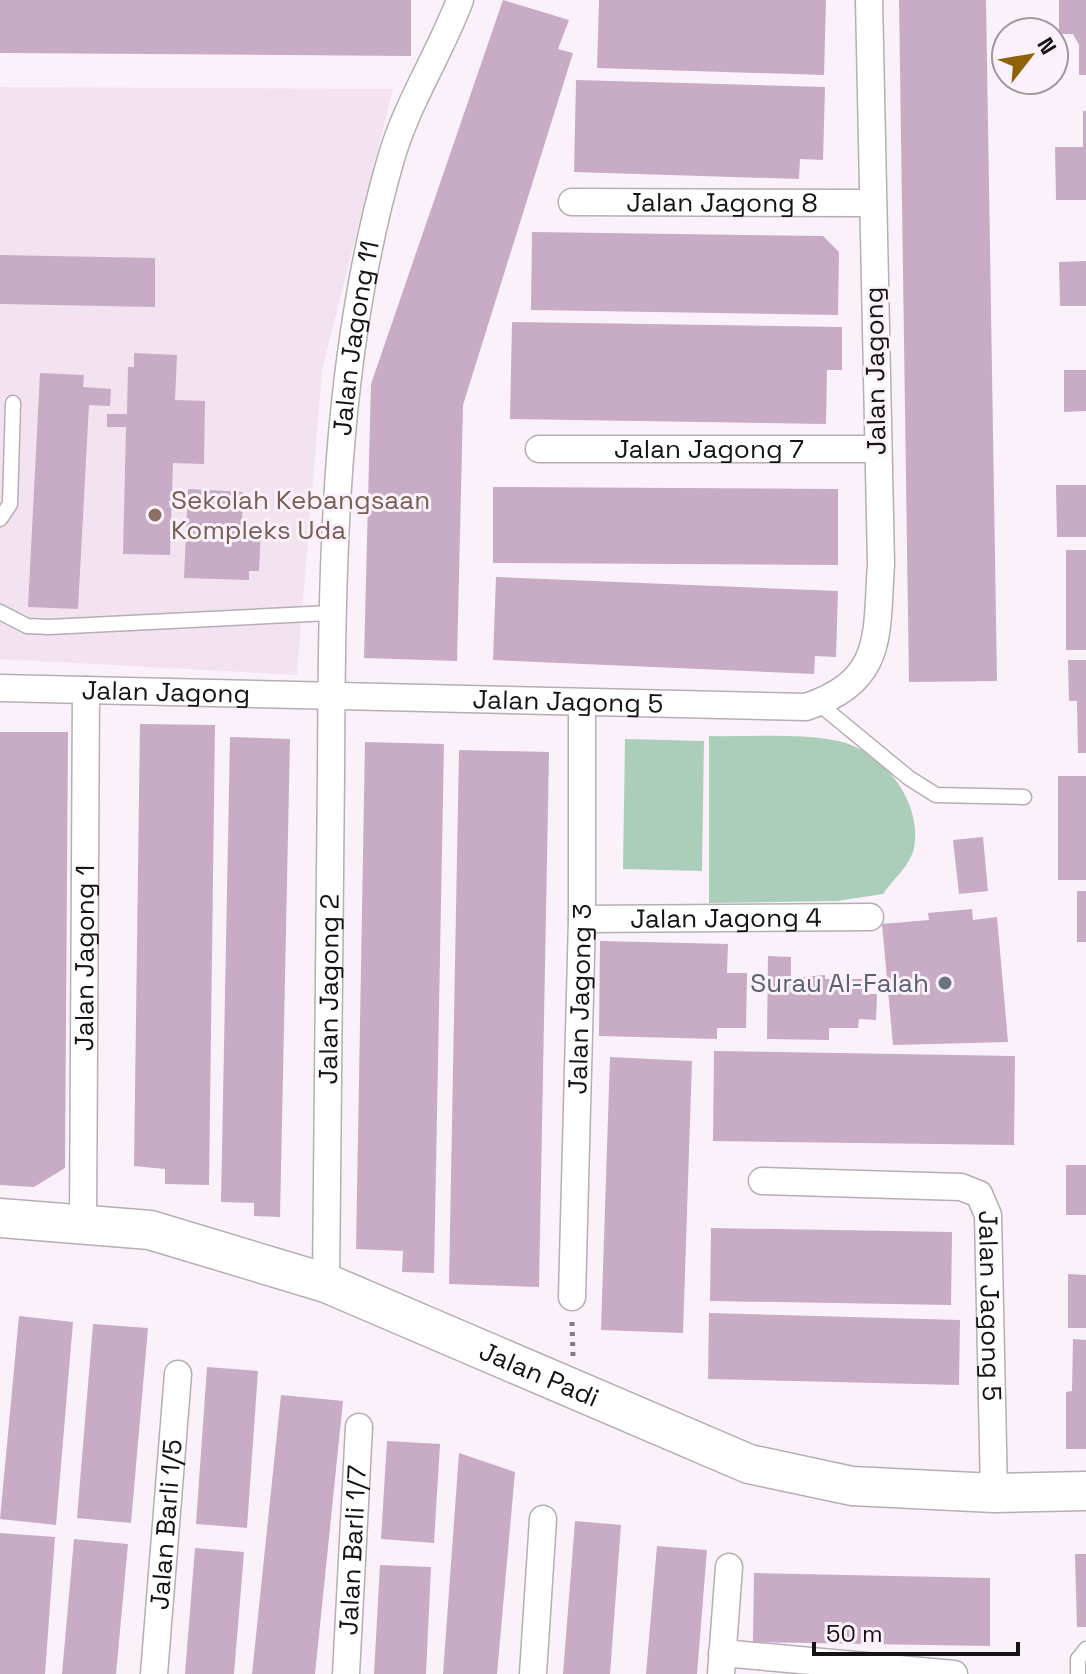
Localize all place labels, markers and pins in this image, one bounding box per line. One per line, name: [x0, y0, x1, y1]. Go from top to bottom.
place label: Sekolah Kebangsaan Kompleks Uda: [171, 483, 430, 547]
marker: Sekolah Kebangsaan Kompleks Uda: [146, 506, 164, 524]
place label: Surau Al-Falah: [750, 966, 929, 1000]
marker: Surau Al-Falah: [936, 974, 954, 992]

